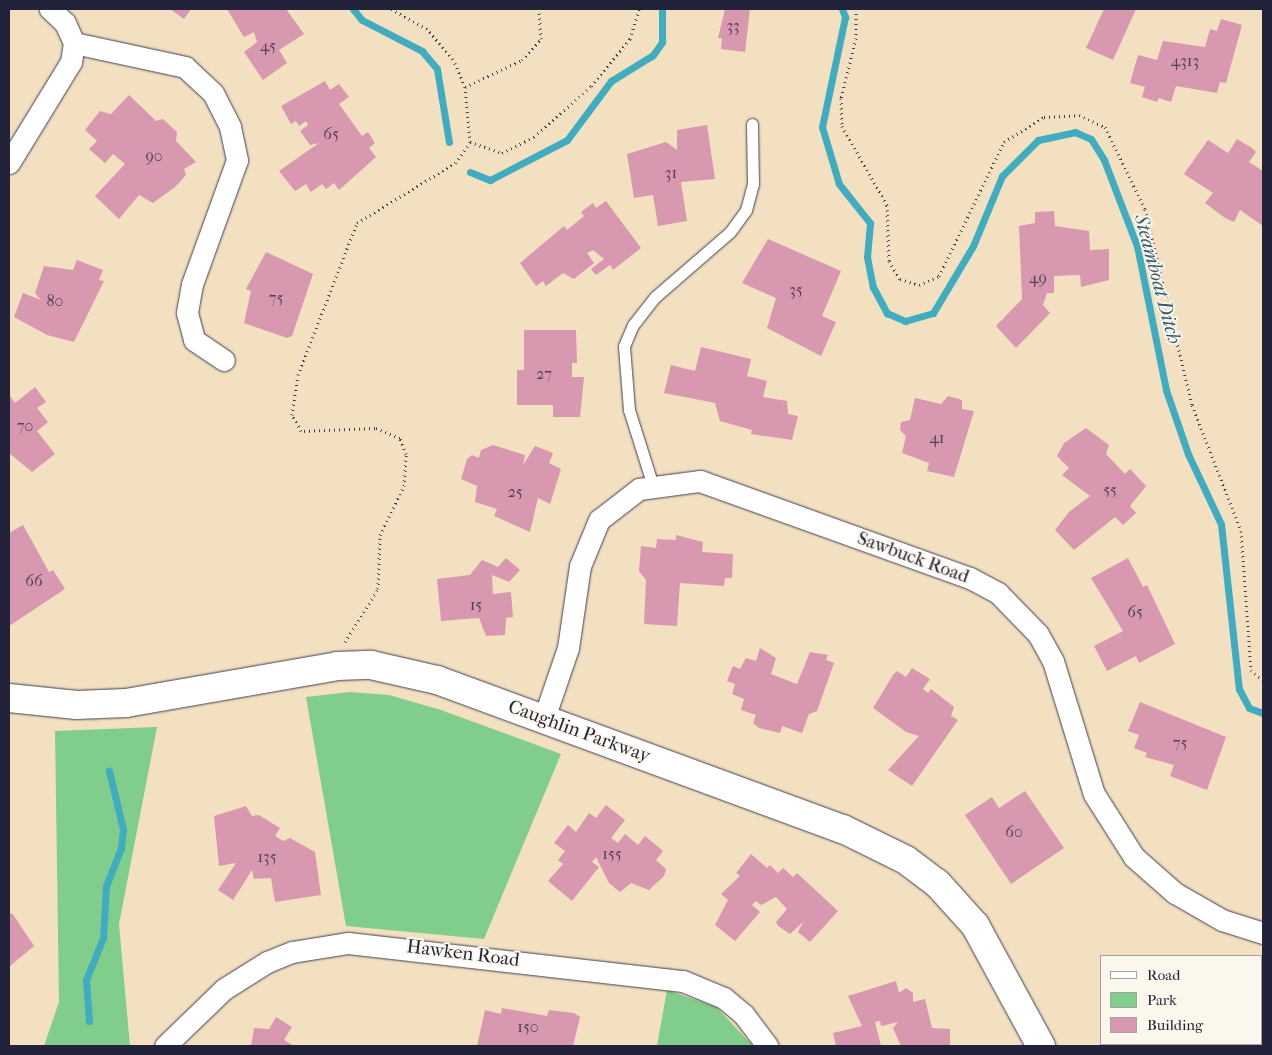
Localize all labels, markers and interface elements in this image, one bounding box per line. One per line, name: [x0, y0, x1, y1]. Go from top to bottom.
house number: 33: [726, 16, 740, 36]
house number: 45: [260, 36, 276, 56]
house number: 4313: [1171, 51, 1199, 71]
house number: 65: [323, 124, 339, 144]
house number: 90: [145, 146, 163, 166]
house number: 31: [665, 163, 677, 183]
water label: Steamboat Ditch: [1129, 212, 1187, 346]
house number: 49: [1029, 268, 1047, 288]
house number: 35: [789, 280, 803, 300]
house number: 75: [269, 288, 283, 308]
house number: 80: [47, 291, 63, 311]
house number: 27: [536, 364, 552, 384]
house number: 70: [17, 416, 33, 436]
house number: 41: [929, 428, 945, 448]
house number: 55: [1103, 480, 1117, 500]
house number: 25: [507, 482, 523, 502]
street label: Sawbuck Road: [854, 527, 972, 589]
house number: 66: [25, 571, 43, 591]
house number: 15: [470, 595, 482, 615]
house number: 65: [1127, 602, 1143, 622]
street label: Caughlin Parkway: [505, 696, 653, 768]
house number: 75: [1173, 733, 1187, 753]
house number: 60: [1005, 822, 1023, 842]
house number: 155: [602, 844, 622, 864]
house number: 135: [257, 847, 277, 867]
street label: Hawken Road: [405, 936, 521, 972]
legend: [1100, 955, 1262, 1045]
text: Road: [1147, 966, 1180, 984]
text: Park: [1147, 991, 1177, 1009]
text: Building: [1147, 1016, 1203, 1034]
house number: 150: [517, 1017, 539, 1037]

